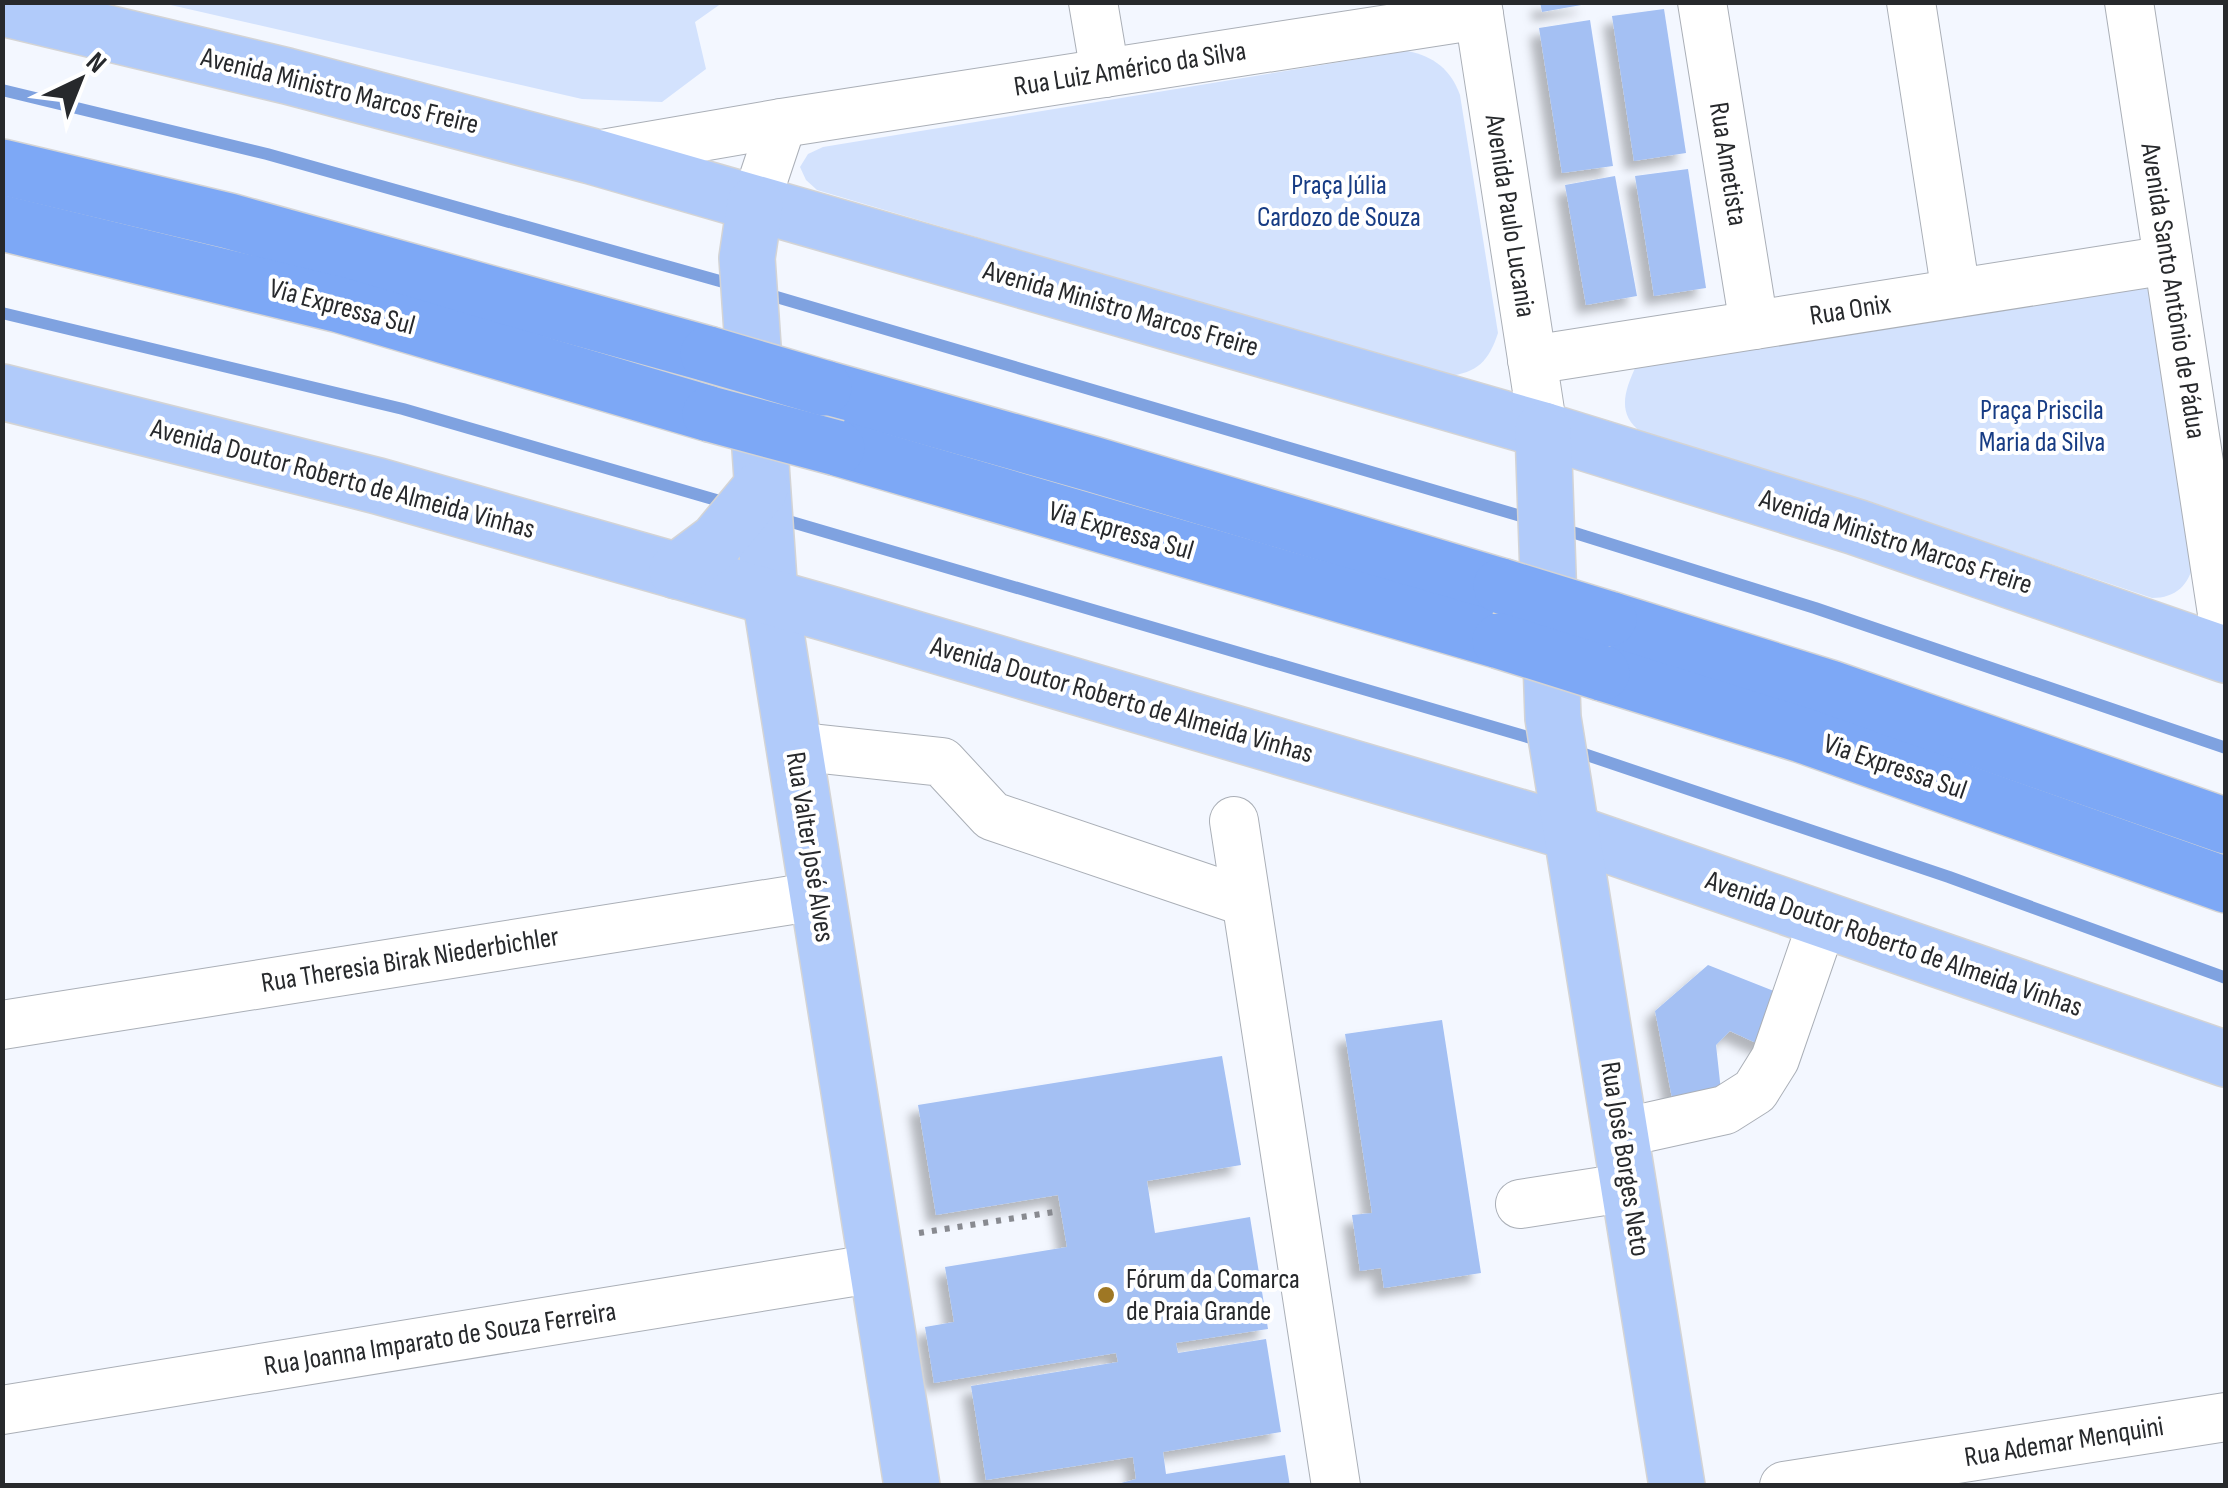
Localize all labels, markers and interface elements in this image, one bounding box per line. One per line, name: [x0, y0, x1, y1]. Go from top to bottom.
north arrow: [30, 30, 130, 130]
street label: Rua Luiz Américo da Silva: [1012, 34, 1248, 104]
street label: Avenida Ministro Marcos Freire: [197, 40, 482, 141]
text: N: [79, 46, 113, 80]
street label: Rua Ametista: [1702, 100, 1754, 228]
street label: Avenida Paulo Lucania: [1478, 111, 1542, 320]
street label: Avenida Santo Antônio de Pádua: [2133, 140, 2213, 441]
park label: Praça Júlia Cardozo de Souza: [1257, 169, 1421, 234]
street label: Avenida Ministro Marcos Freire: [979, 254, 1262, 364]
street label: Via Expressa Sul: [266, 272, 418, 342]
street label: Rua Onix: [1807, 287, 1893, 333]
park label: Praça Priscila Maria da Silva: [1979, 394, 2105, 459]
street label: Avenida Doutor Roberto de Almeida Vinhas: [147, 412, 538, 546]
street label: Avenida Ministro Marcos Freire: [1755, 482, 2036, 602]
street label: Via Expressa Sul: [1045, 495, 1197, 567]
street label: Avenida Doutor Roberto de Almeida Vinhas: [926, 629, 1317, 770]
street label: Via Expressa Sul: [1819, 727, 1971, 807]
street label: Rua Valter José Alves: [779, 749, 841, 945]
street label: Avenida Doutor Roberto de Almeida Vinhas: [1701, 864, 2087, 1024]
street label: Rua Theresia Birak Niederbichler: [259, 920, 561, 1000]
street label: Rua José Borges Neto: [1593, 1059, 1657, 1259]
place label: Fórum da Comarca de Praia Grande: [1126, 1263, 1300, 1328]
marker: Fórum da Comarca de Praia Grande: [1095, 1284, 1117, 1306]
street label: Rua Joanna Imparato de Souza Ferreira: [262, 1295, 618, 1383]
street label: Rua Ademar Menquini: [1962, 1410, 2166, 1474]

